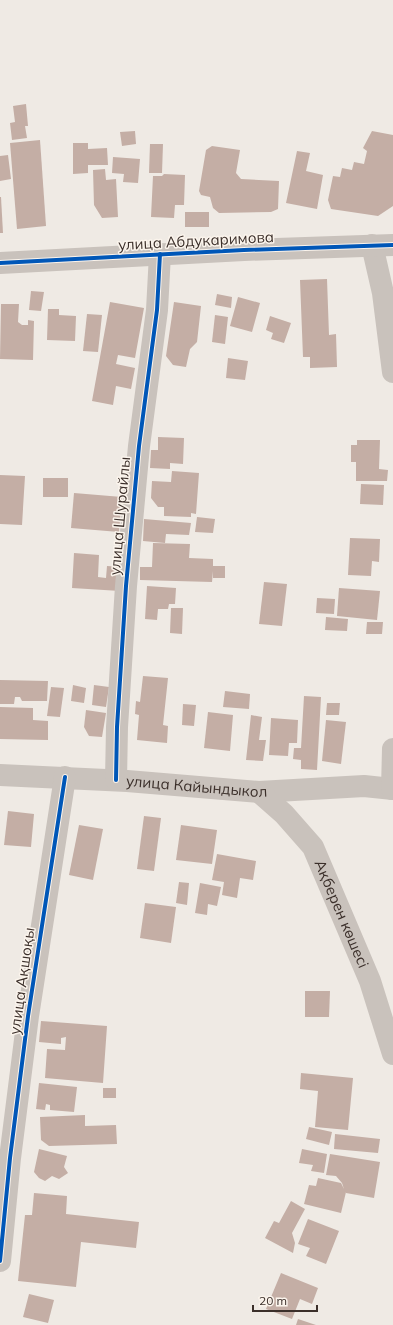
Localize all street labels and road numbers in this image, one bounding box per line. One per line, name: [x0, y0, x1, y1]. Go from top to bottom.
street label: улица Абдукаримова: [118, 227, 274, 254]
street label: улица Шурайлы: [105, 456, 134, 576]
street label: улица Кайындыкол: [125, 771, 268, 801]
street label: Ақберен көшесі: [311, 857, 373, 971]
street label: улица Ақшоқы: [5, 926, 38, 1036]

